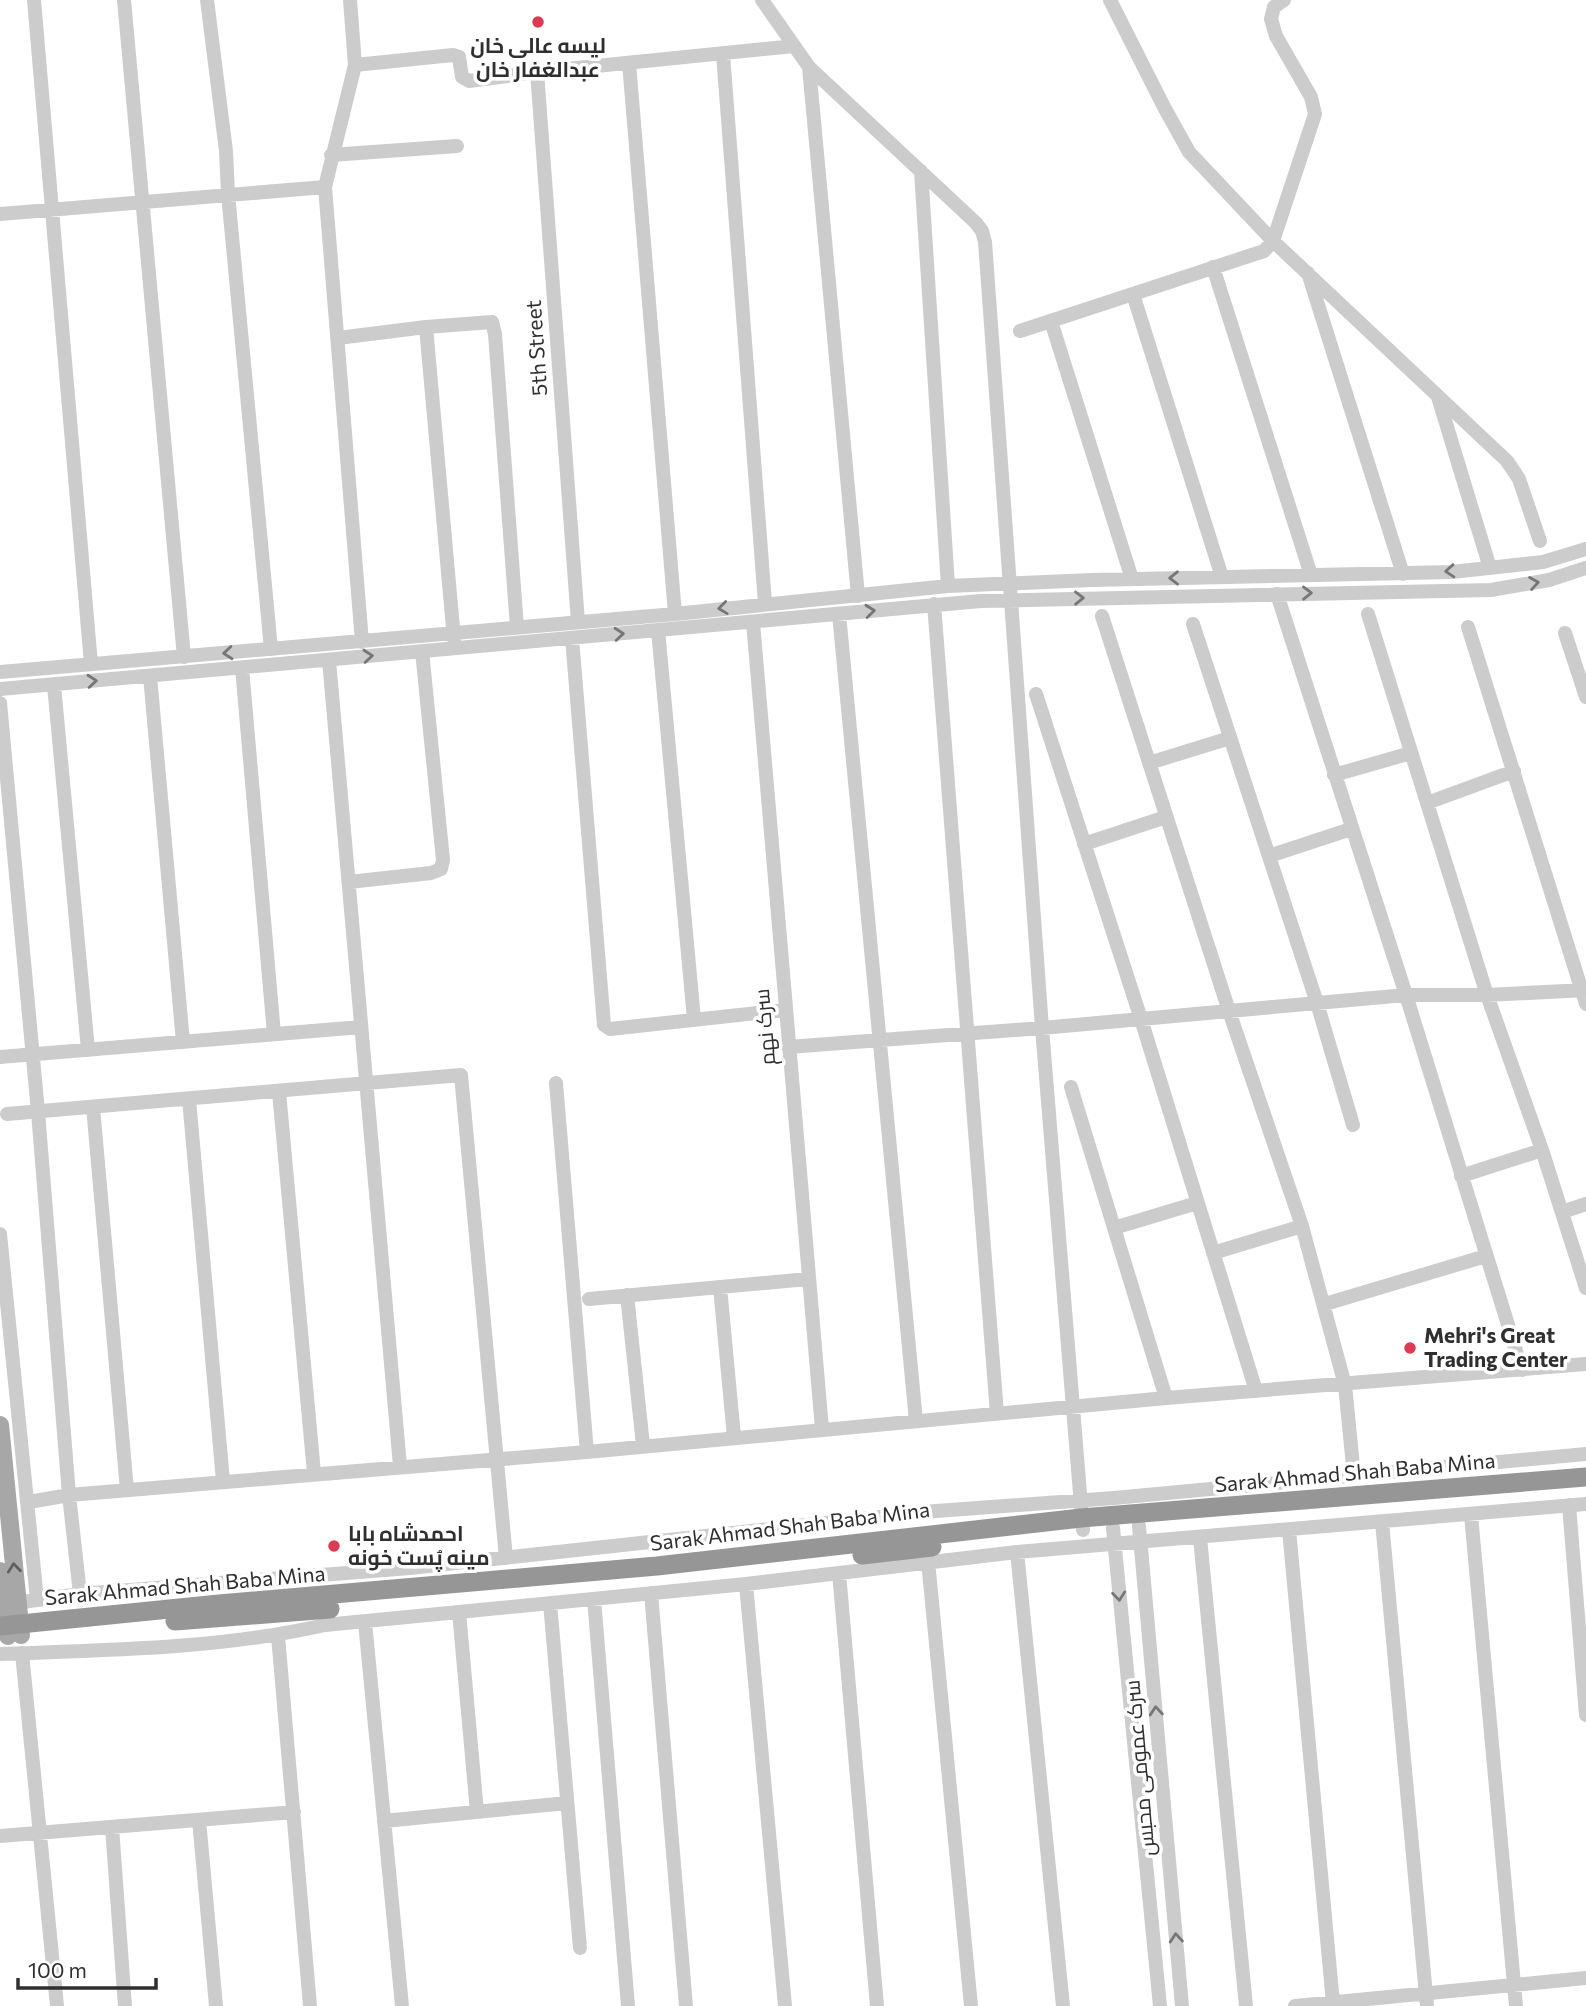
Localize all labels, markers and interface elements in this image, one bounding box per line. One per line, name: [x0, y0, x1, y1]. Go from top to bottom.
marker: لیسه عالی خان عبدالغفار خان: [530, 14, 546, 30]
place label: لیسه عالی خان عبدالغفار خان: [470, 32, 606, 82]
street label: 5th Street: [520, 299, 551, 397]
one-way arrow: [1445, 564, 1456, 579]
one-way arrow: [1168, 570, 1179, 585]
one-way arrow: [1528, 576, 1539, 591]
one-way arrow: [1302, 585, 1312, 601]
one-way arrow: [1074, 590, 1085, 606]
one-way arrow: [717, 601, 729, 616]
one-way arrow: [865, 604, 876, 619]
one-way arrow: [614, 627, 625, 642]
one-way arrow: [222, 645, 233, 660]
one-way arrow: [363, 649, 374, 664]
one-way arrow: [87, 674, 98, 689]
street label: سرک نهم: [748, 987, 782, 1067]
place label: Mehri's Great Trading Center: [1424, 1322, 1568, 1371]
marker: Mehri's Great Trading Center: [1402, 1340, 1418, 1356]
street label: Sarak Ahmad Shah Baba Mina: [1213, 1447, 1496, 1496]
street label: Sarak Ahmad Shah Baba Mina: [648, 1496, 931, 1555]
place label: احمدشاه بابا مینه پُست خونه: [348, 1520, 490, 1573]
marker: احمدشاه بابا مینه پُست خونه: [326, 1538, 342, 1554]
street label: Sarak Ahmad Shah Baba Mina: [43, 1560, 326, 1609]
one-way arrow: [7, 1562, 22, 1573]
one-way arrow: [1111, 1591, 1126, 1602]
street label: سرک عمومی محبس: [1118, 1679, 1161, 1857]
one-way arrow: [1148, 1706, 1163, 1717]
one-way arrow: [1169, 1932, 1184, 1943]
scale bar: [18, 1946, 156, 1990]
text: 100 m: [28, 1957, 87, 1982]

